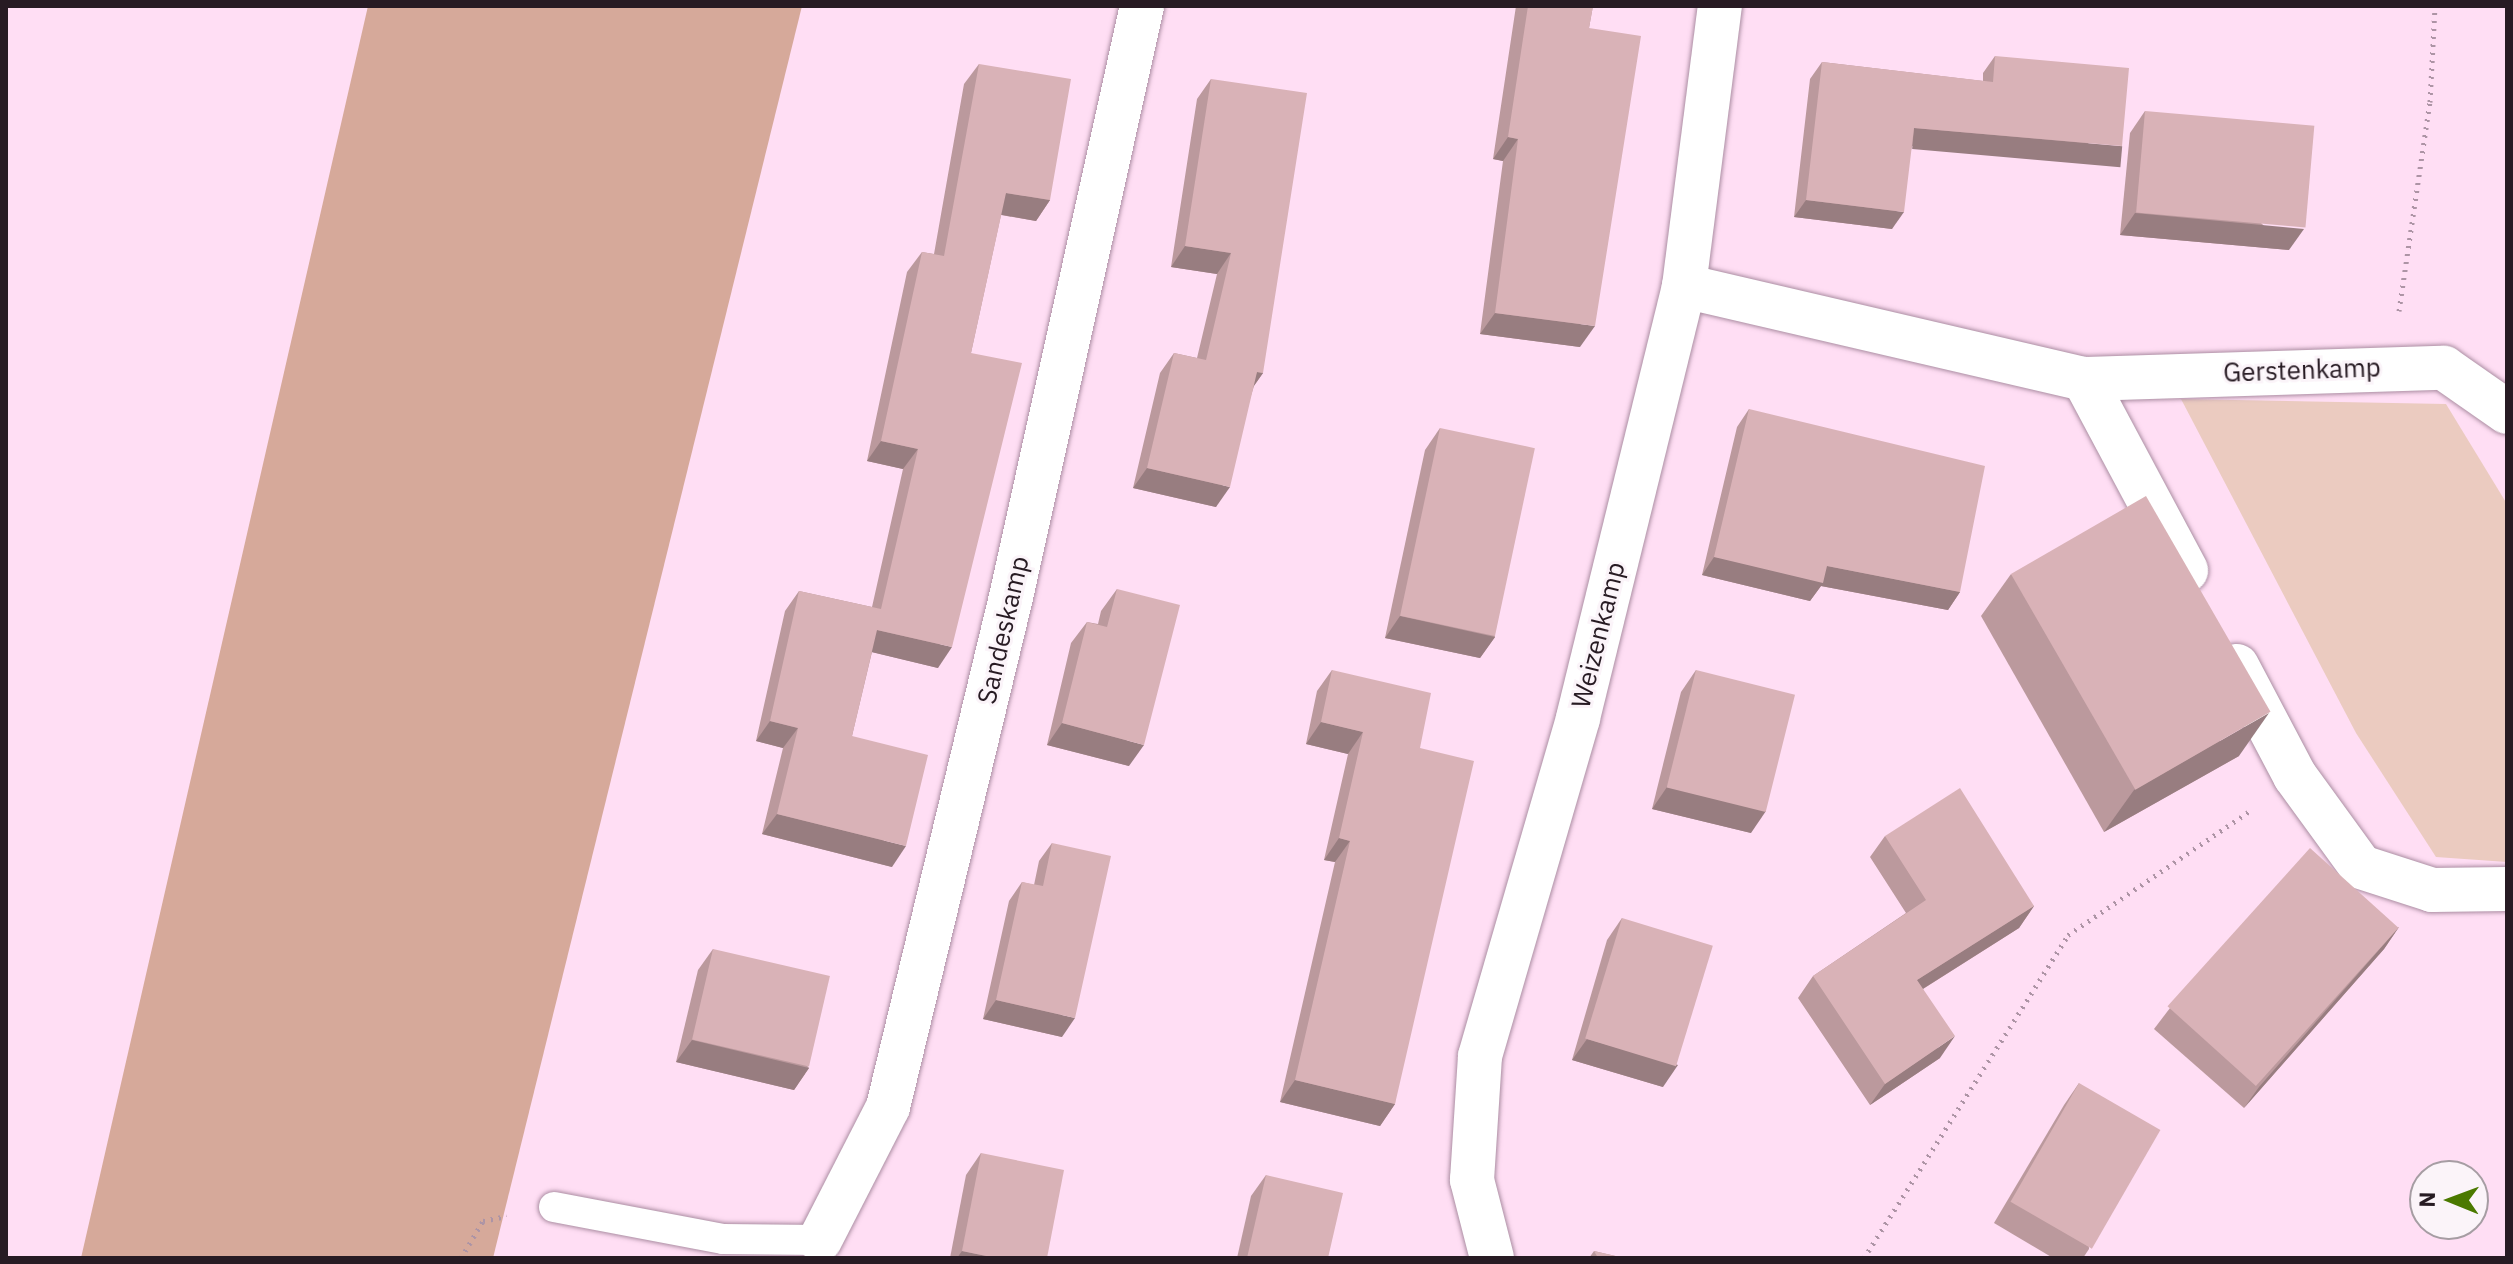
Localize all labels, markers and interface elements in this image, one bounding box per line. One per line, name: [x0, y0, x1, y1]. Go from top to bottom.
street label: Gerstenkamp: [2223, 352, 2381, 388]
street label: Sandeskamp: [971, 553, 1035, 707]
street label: Weizenkamp: [1565, 559, 1631, 711]
north arrow: [2409, 1160, 2489, 1240]
text: N: [2412, 1191, 2441, 1208]

